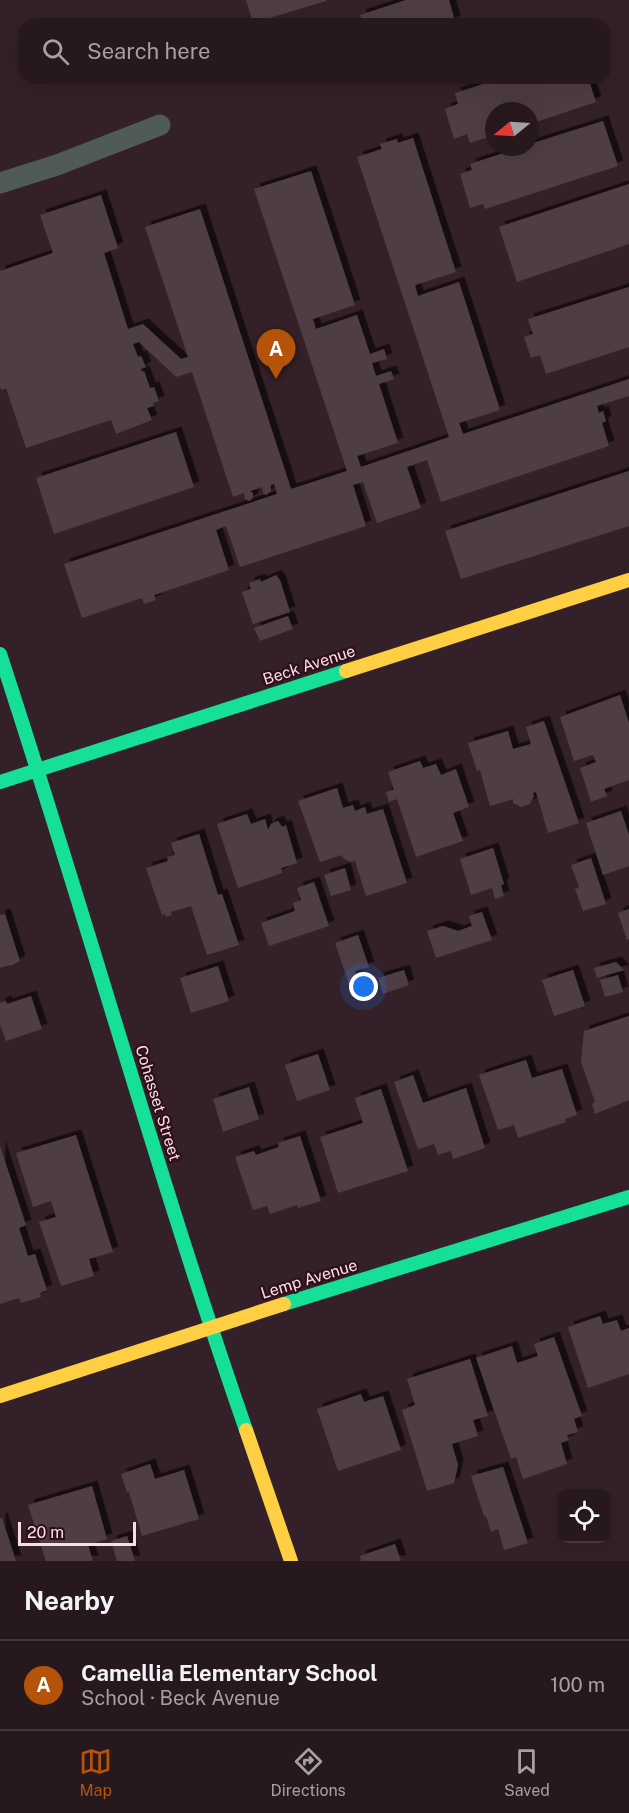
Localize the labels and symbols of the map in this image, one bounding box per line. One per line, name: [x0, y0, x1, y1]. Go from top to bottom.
north arrow: [485, 102, 539, 156]
pin: A: [256, 330, 296, 379]
street label: Beck Avenue: [260, 641, 358, 689]
your location: [349, 972, 378, 1001]
street label: Cohasset Street: [131, 1043, 185, 1163]
street label: Lemp Avenue: [258, 1255, 360, 1303]
scale bar: [18, 1519, 136, 1546]

